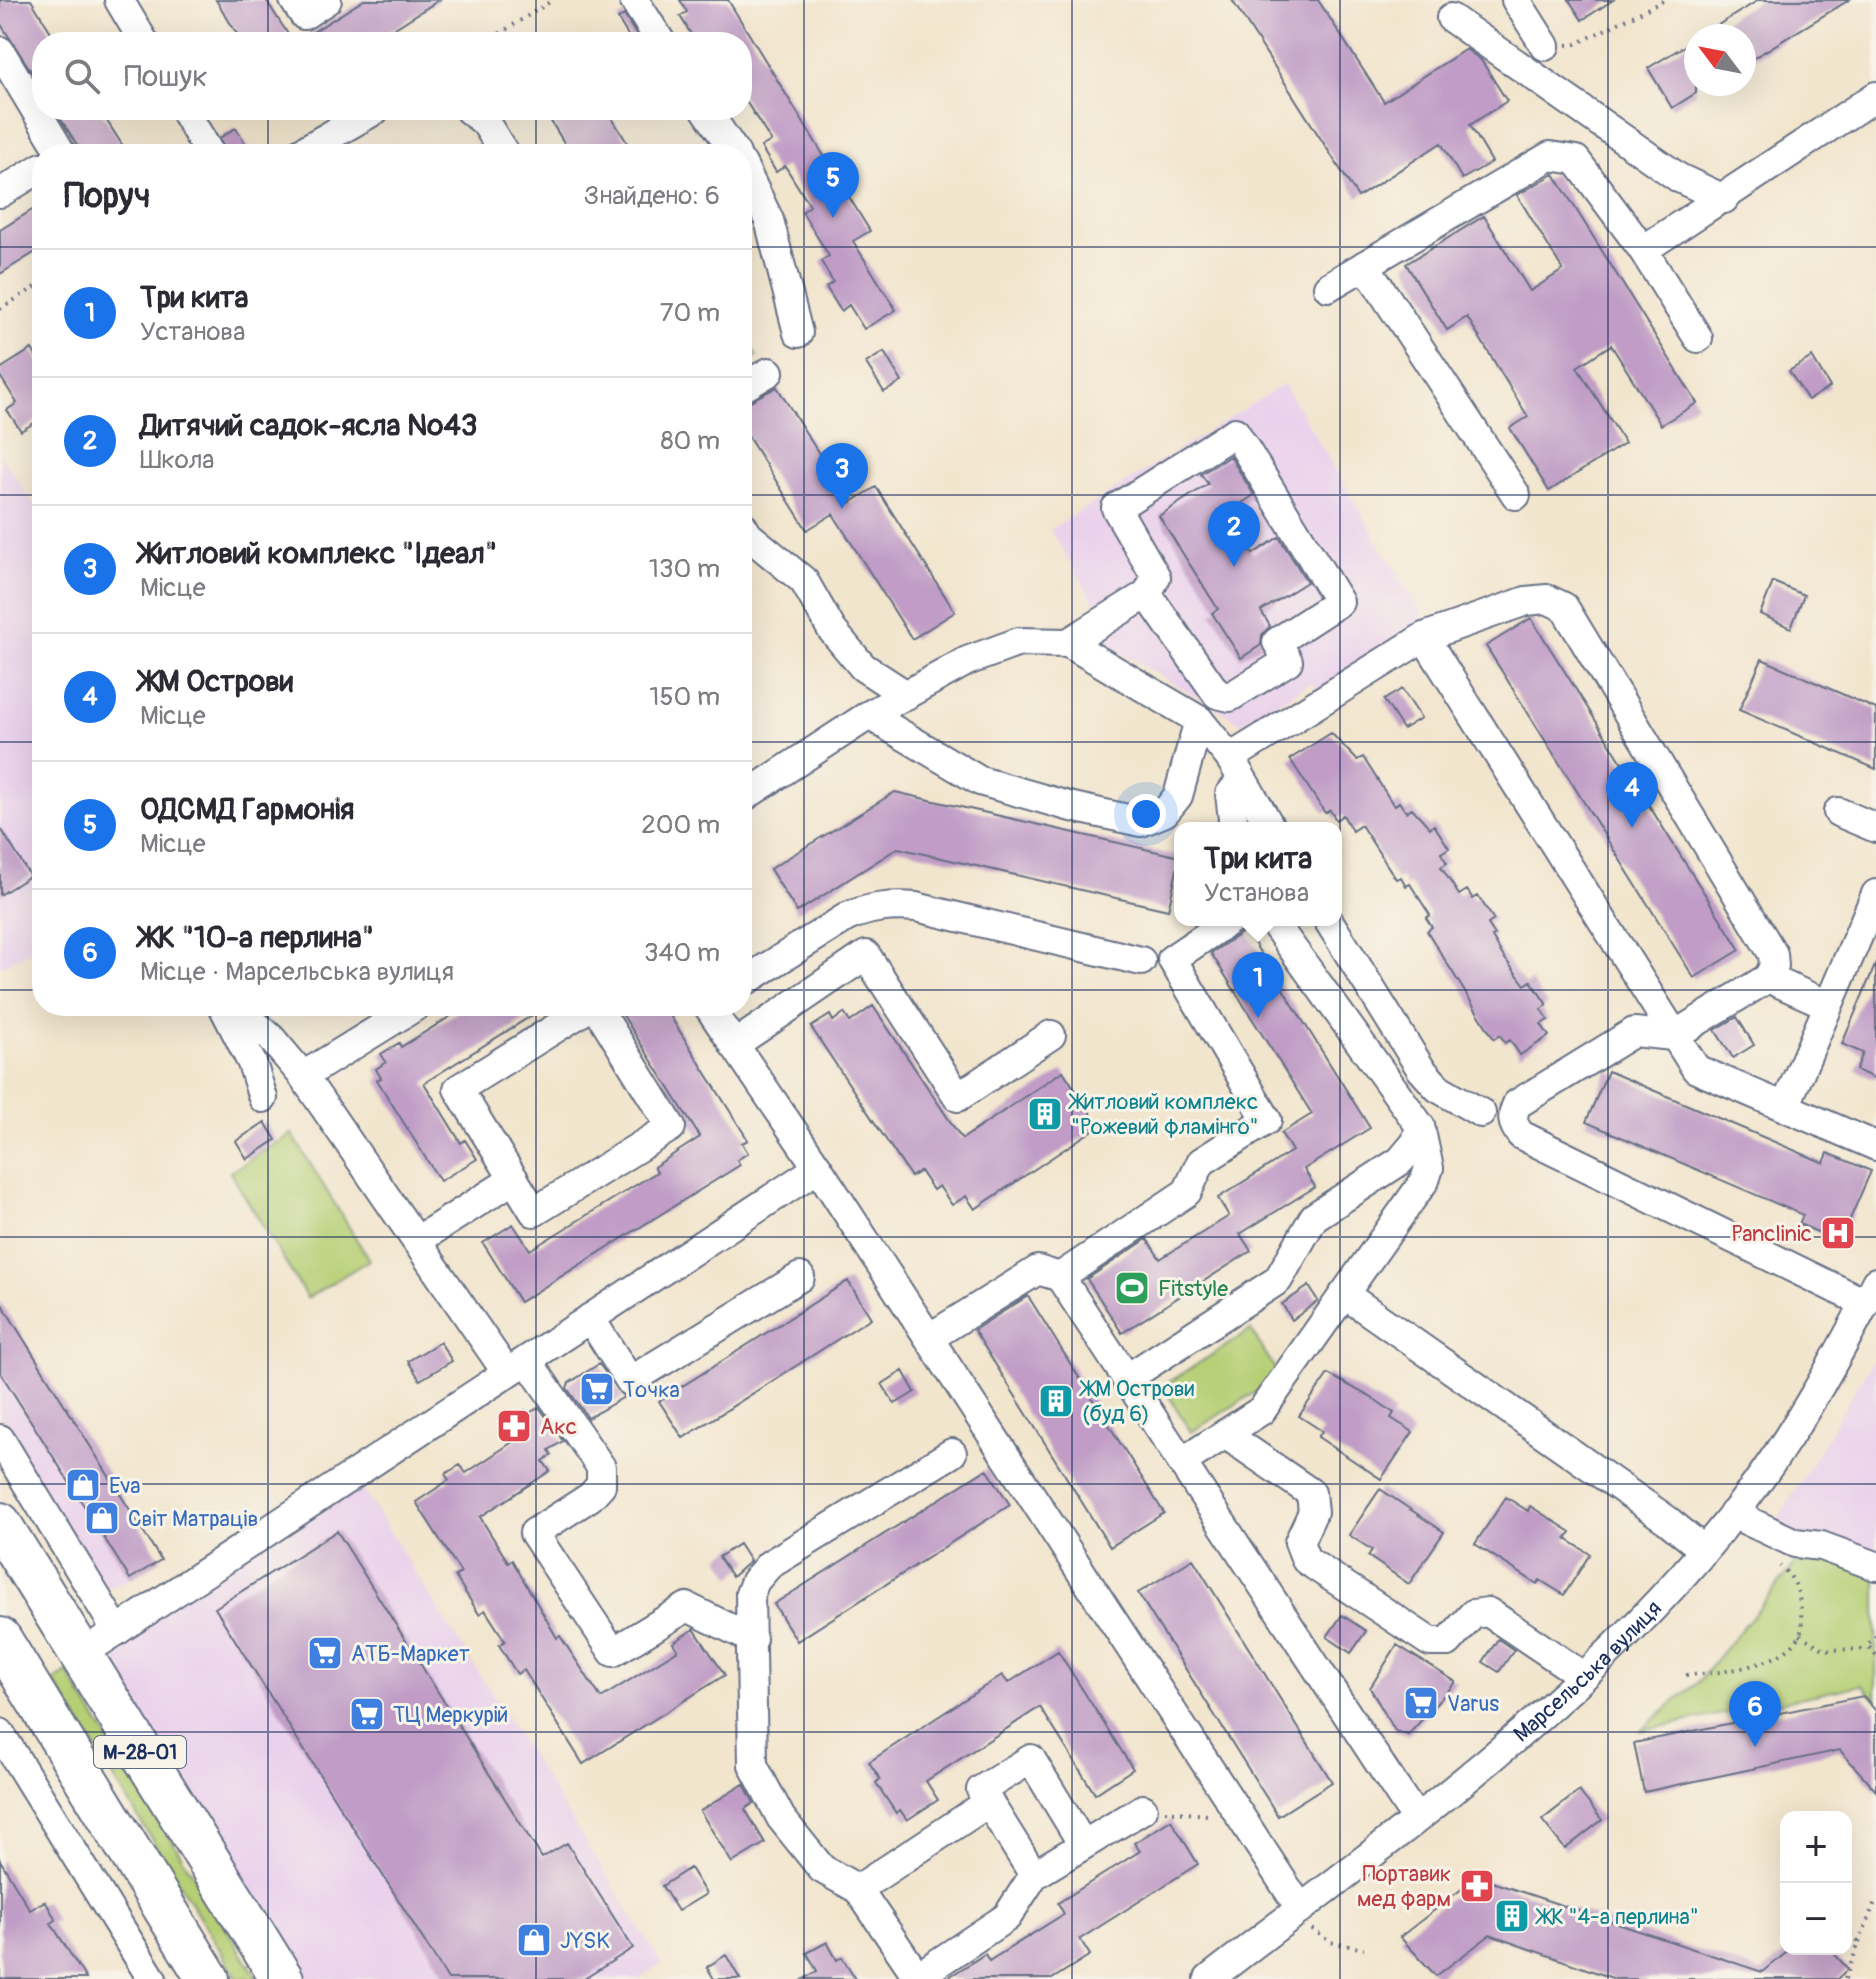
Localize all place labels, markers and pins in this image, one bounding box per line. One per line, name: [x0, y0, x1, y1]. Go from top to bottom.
pin: 5: [807, 152, 859, 218]
pin: 3: [816, 443, 868, 509]
pin: 2: [1208, 501, 1260, 567]
pin: 4: [1606, 762, 1658, 828]
pin: 1: [1232, 952, 1284, 1018]
place label: Житловий комплекс "Рожевий фламінго": [1068, 1088, 1259, 1141]
building icon: Житловий комплекс "Рожевий фламінго": [1026, 1095, 1064, 1133]
hospital icon: Panclinic: [1819, 1214, 1857, 1252]
place label: Panclinic: [1731, 1220, 1812, 1248]
sports icon: Fitstyle: [1113, 1269, 1151, 1307]
place label: Fitstyle: [1158, 1275, 1228, 1303]
supermarket icon: Точка: [578, 1370, 616, 1408]
place label: ЖМ Острови (буд 6): [1079, 1375, 1195, 1428]
place label: Точка: [623, 1376, 680, 1404]
building icon: ЖМ Острови (буд 6): [1037, 1382, 1075, 1420]
pharmacy icon: Акс: [495, 1407, 533, 1445]
place label: Акс: [540, 1413, 577, 1441]
shop icon: Eva: [64, 1466, 102, 1504]
place label: Eva: [109, 1472, 141, 1500]
shop icon: Світ Матраців: [83, 1499, 121, 1537]
place label: Світ Матраців: [128, 1505, 258, 1533]
supermarket icon: АТБ-Маркет: [306, 1634, 344, 1672]
place label: АТБ-Маркет: [351, 1640, 470, 1668]
pin: 6: [1729, 1681, 1781, 1747]
supermarket icon: Varus: [1402, 1684, 1440, 1722]
place label: Varus: [1447, 1690, 1499, 1718]
supermarket icon: ТЦ Меркурій: [348, 1695, 386, 1733]
place label: ТЦ Меркурій: [393, 1701, 508, 1729]
place label: Портавик мед фарм: [1357, 1860, 1451, 1913]
pharmacy icon: Портавик мед фарм: [1458, 1867, 1496, 1905]
building icon: ЖК "4-а перлина": [1493, 1897, 1531, 1935]
place label: ЖК "4-а перлина": [1535, 1903, 1699, 1931]
shop icon: JYSK: [515, 1921, 553, 1959]
place label: JYSK: [560, 1927, 609, 1955]

